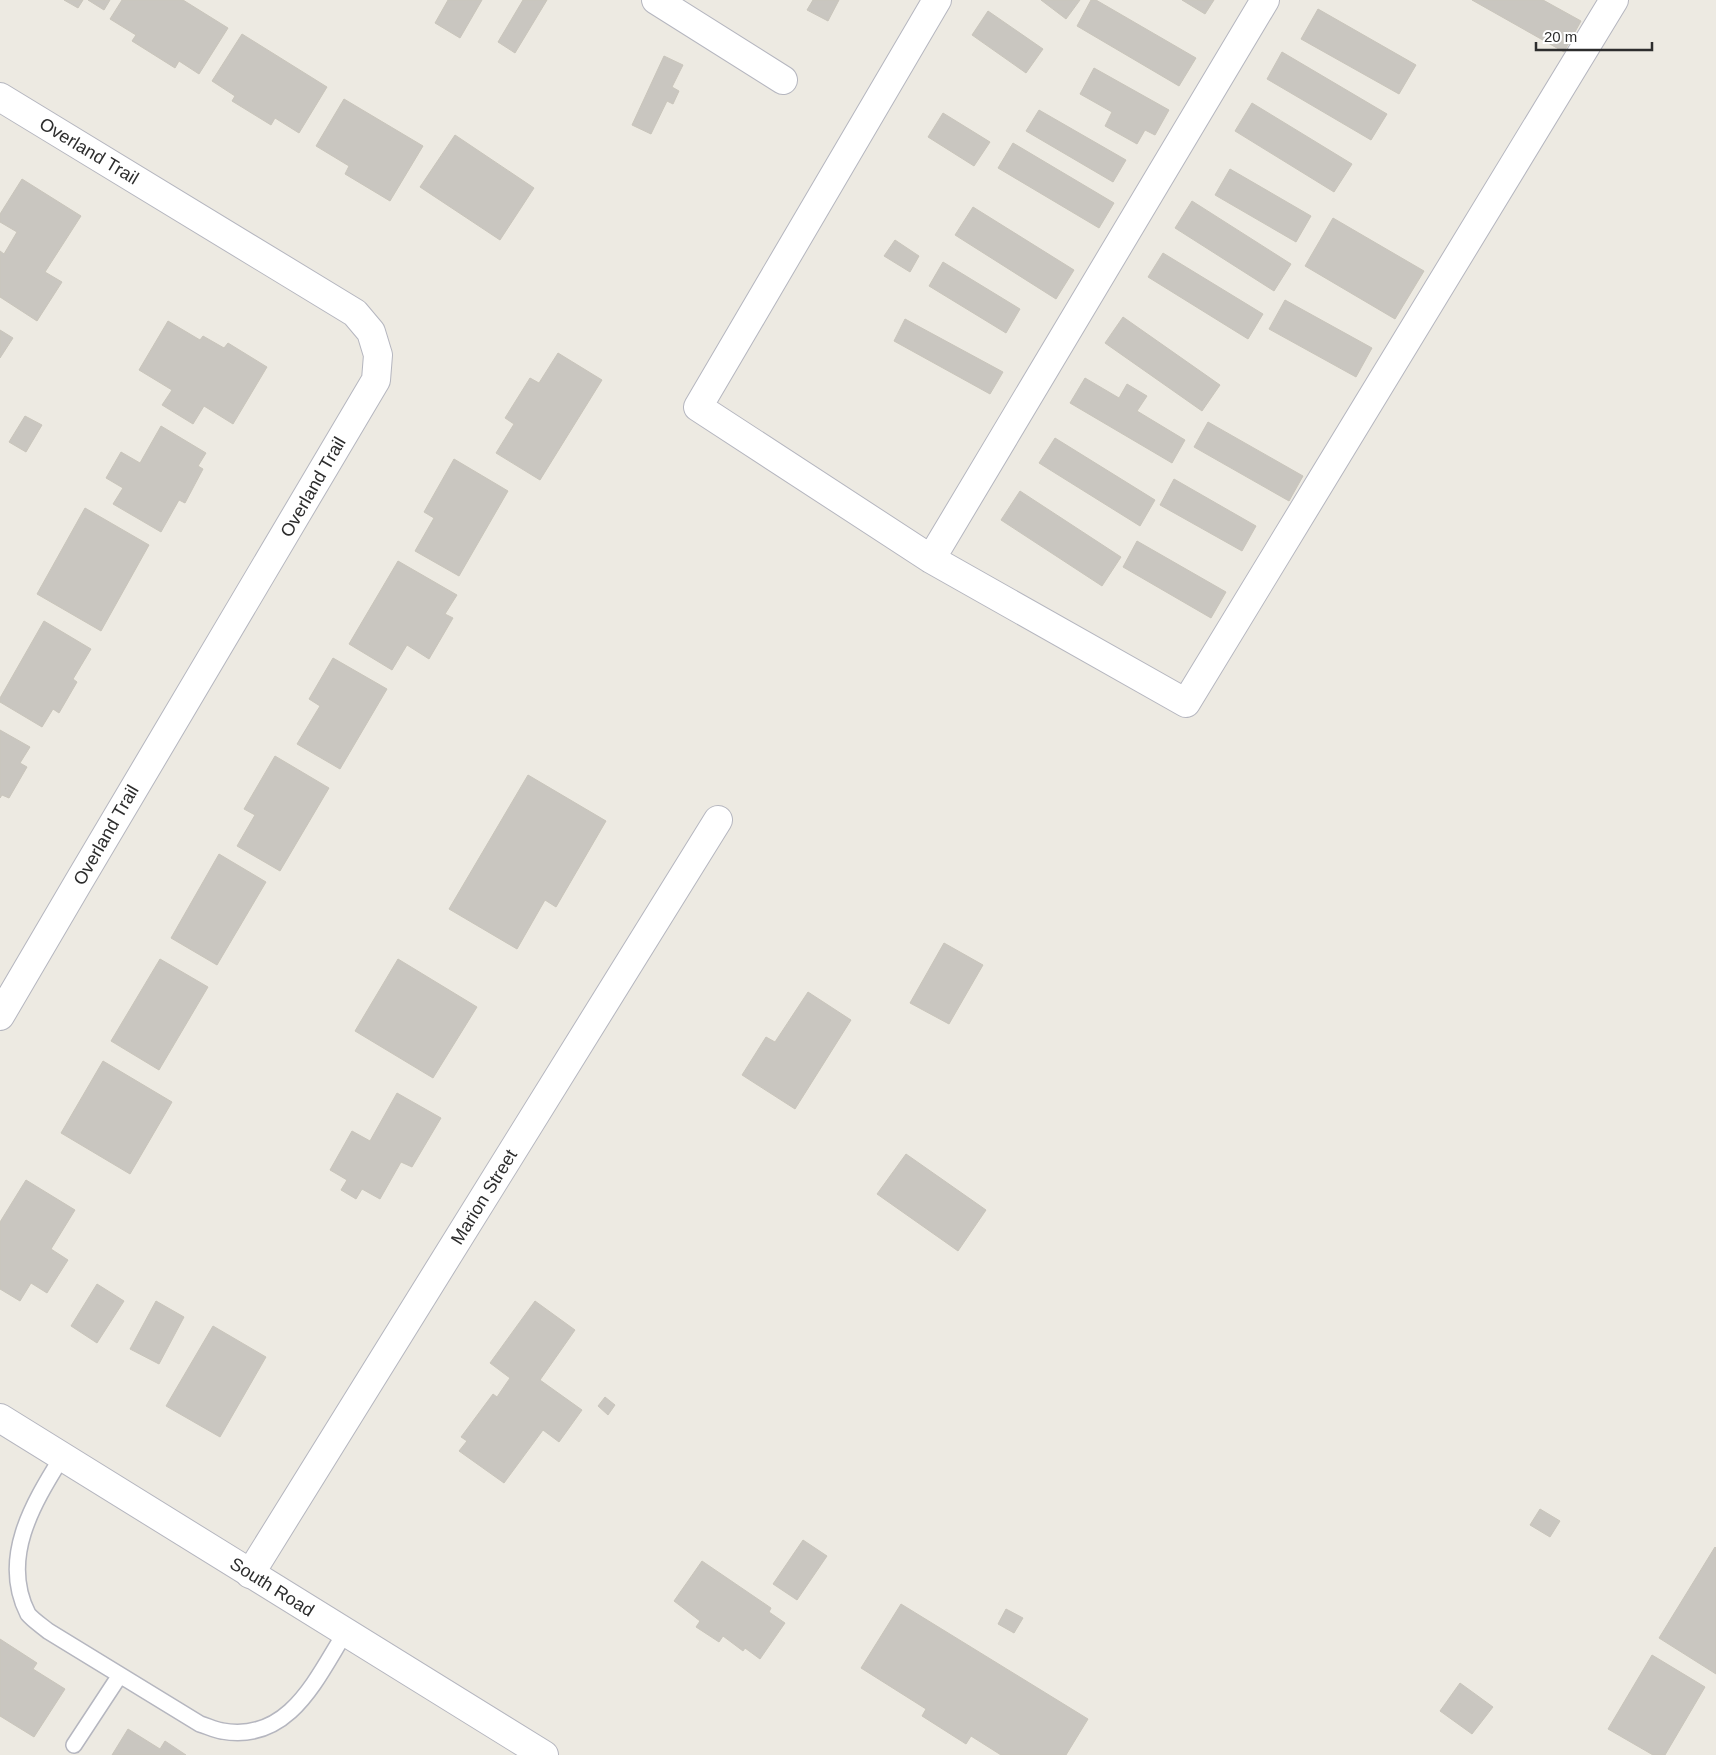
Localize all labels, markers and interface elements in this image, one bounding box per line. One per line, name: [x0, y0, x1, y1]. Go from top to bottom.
scale bar: [1536, 20, 1652, 52]
text: 20 m: [1544, 28, 1577, 45]
street label: Overland Trail: [36, 114, 142, 188]
street label: Overland Trail: [276, 433, 350, 541]
street label: Overland Trail: [69, 781, 143, 889]
street label: Marion Street: [447, 1146, 521, 1248]
street label: South Road: [226, 1553, 318, 1621]

